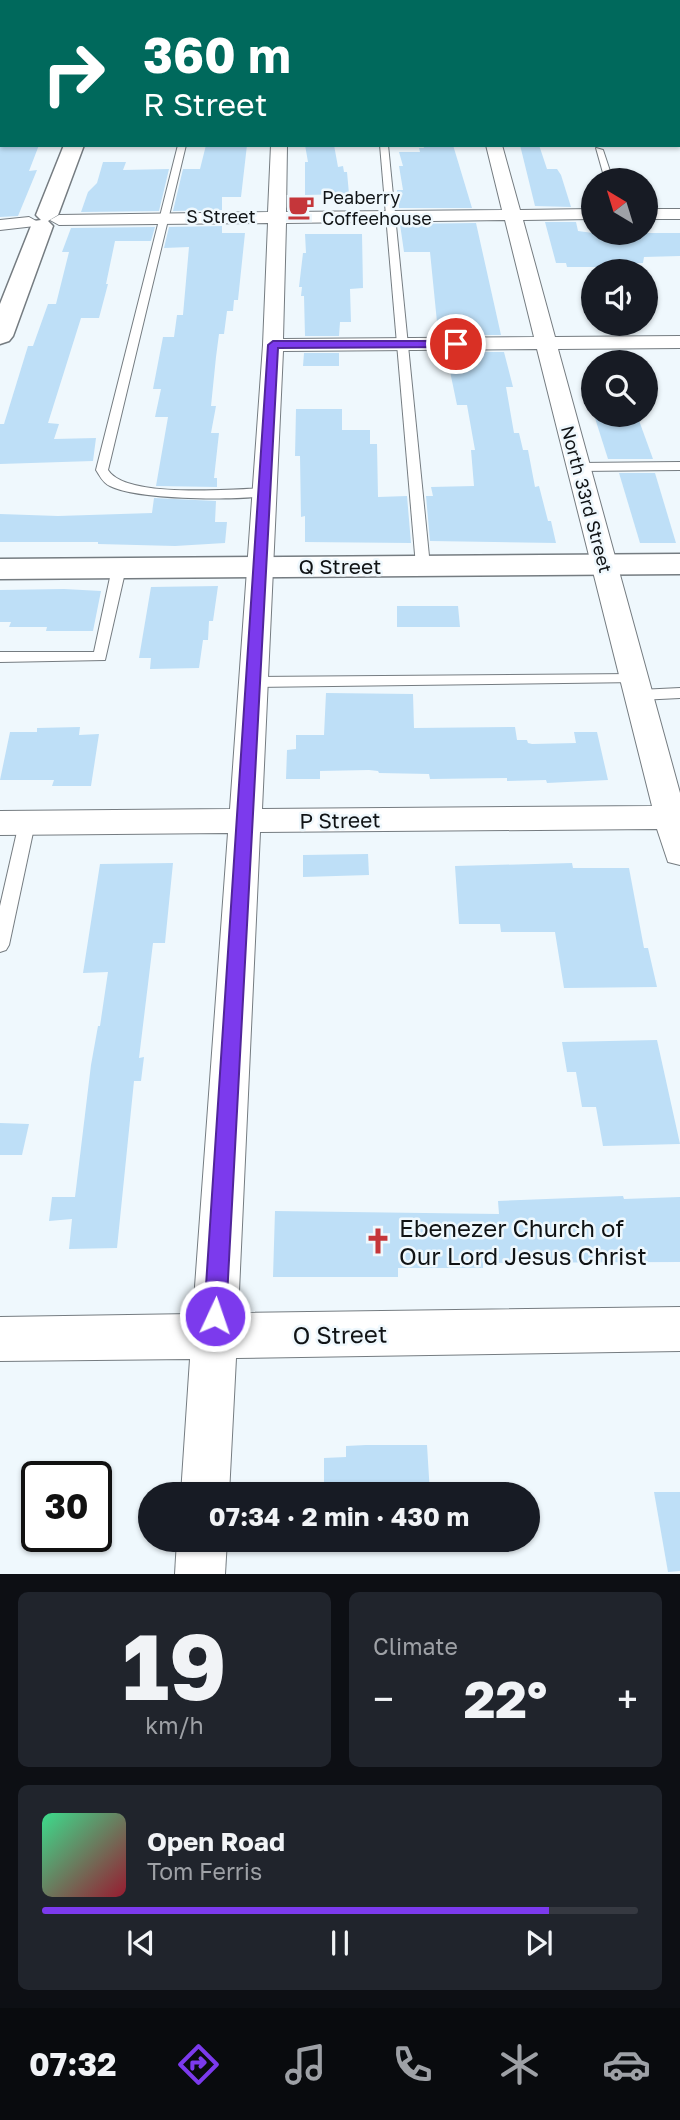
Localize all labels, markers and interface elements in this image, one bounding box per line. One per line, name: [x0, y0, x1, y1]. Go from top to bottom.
text: 360 m: [143, 25, 291, 84]
icon: right: [28, 28, 119, 119]
text: R Street: [143, 85, 267, 123]
north arrow: [581, 168, 658, 245]
map controls: [581, 168, 658, 427]
place label: Peaberry Coffeehouse: [322, 186, 432, 229]
cafe icon: Peaberry Coffeehouse: [286, 192, 316, 222]
street label: S Street: [186, 205, 256, 227]
button: sound: [581, 259, 658, 336]
pin: [426, 314, 486, 374]
icon: arrive: [437, 325, 475, 363]
button: search: [581, 350, 658, 427]
street label: North 33rd Street: [557, 423, 617, 575]
street label: Q Street: [299, 553, 381, 579]
street label: P Street: [299, 806, 381, 834]
place label: Ebenezer Church of Our Lord Jesus Christ: [399, 1213, 647, 1270]
church icon: Ebenezer Church of Our Lord Jesus Christ: [363, 1226, 393, 1256]
position arrow: [178, 1279, 252, 1353]
street label: O Street: [292, 1319, 388, 1349]
speed limit sign: 30: [21, 1461, 112, 1552]
text: 07:34 · 2 min · 430 m: [209, 1501, 469, 1532]
text: 19: [122, 1611, 227, 1720]
text: Climate: [373, 1632, 458, 1660]
text: 22°: [464, 1667, 547, 1729]
text: −: [373, 1676, 394, 1721]
text: +: [617, 1676, 638, 1721]
text: km/h: [145, 1711, 204, 1739]
text: Open Road: [147, 1826, 285, 1857]
text: Tom Ferris: [147, 1857, 262, 1885]
icon: previous: [122, 1924, 160, 1962]
icon: pause: [321, 1924, 359, 1962]
icon: next: [520, 1924, 558, 1962]
icon: directions: [174, 2040, 223, 2089]
icon: music: [281, 2040, 330, 2089]
icon: phone: [388, 2040, 437, 2089]
icon: climate: [495, 2040, 544, 2089]
icon: car: [602, 2040, 651, 2089]
text: 07:32: [29, 2045, 116, 2083]

